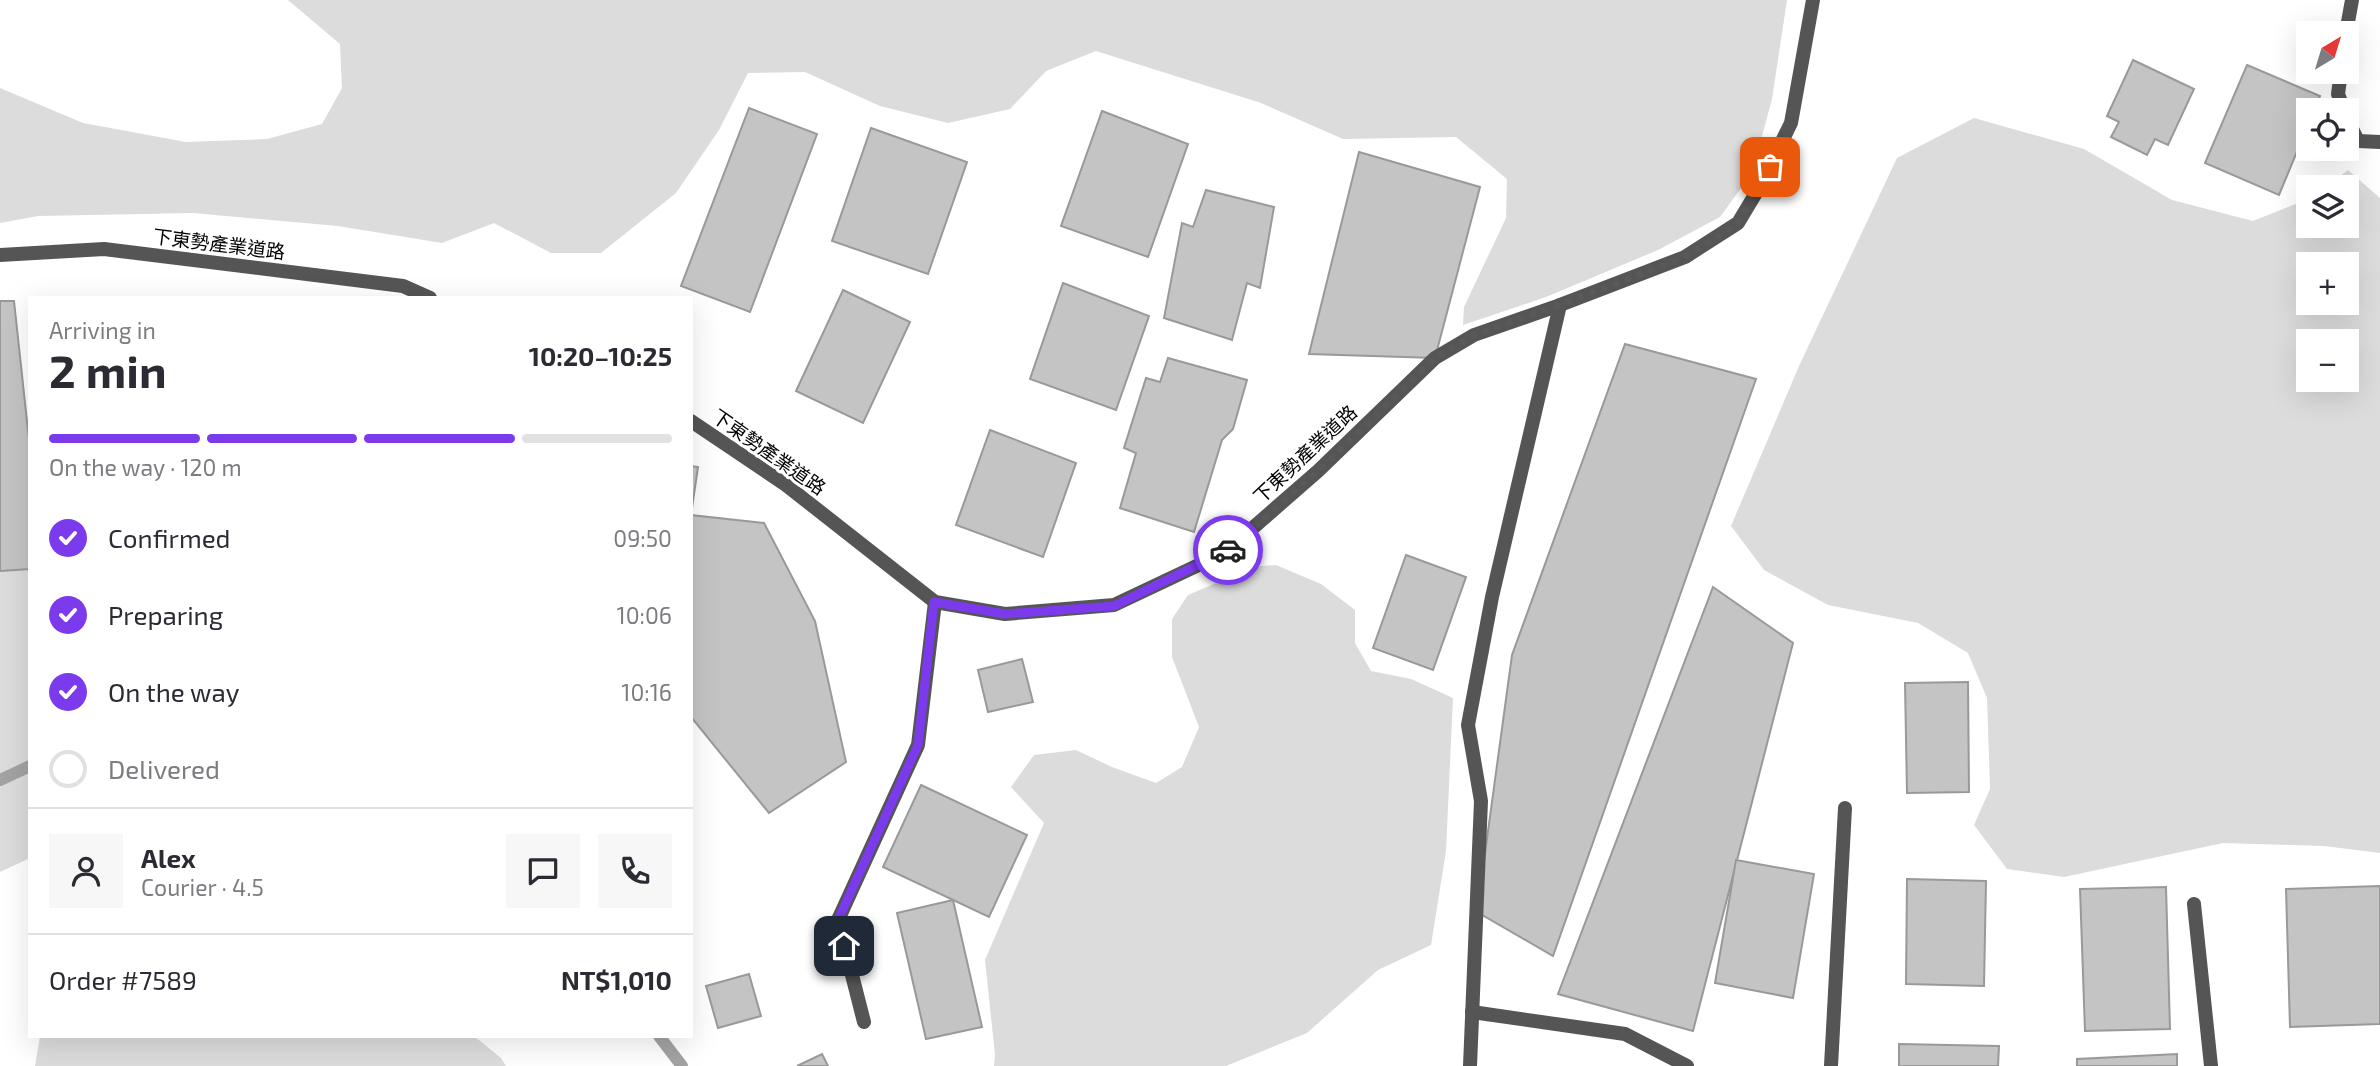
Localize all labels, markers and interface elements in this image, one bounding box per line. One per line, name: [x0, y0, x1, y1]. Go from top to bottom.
north arrow: [2296, 21, 2359, 84]
map controls: [2296, 21, 2359, 392]
button: locate: [2296, 98, 2359, 161]
pin: [1740, 137, 1800, 197]
icon: bag: [1751, 148, 1789, 186]
button: layers: [2296, 175, 2359, 238]
street label: 下東勢產業道路: [152, 224, 286, 263]
button: +: [2296, 252, 2359, 315]
text: Arriving in: [49, 316, 156, 344]
button: −: [2296, 329, 2359, 392]
text: 10:20–10:25: [529, 340, 672, 371]
text: 2 min: [49, 342, 167, 397]
street label: 下東勢產業道路: [1248, 400, 1361, 507]
street label: 下東勢產業道路: [708, 404, 830, 499]
text: On the way · 120 m: [49, 453, 242, 481]
courier: [1193, 515, 1263, 585]
icon: check: [49, 519, 87, 557]
text: Confirmed: [108, 522, 231, 553]
text: 09:50: [613, 524, 672, 552]
icon: car: [1209, 531, 1247, 569]
icon: check: [49, 596, 87, 634]
text: Preparing: [108, 599, 223, 630]
text: 10:06: [617, 601, 672, 629]
icon: check: [49, 673, 87, 711]
text: On the way: [108, 676, 239, 707]
text: 10:16: [621, 678, 672, 706]
text: Delivered: [108, 753, 220, 784]
button: person: [49, 834, 123, 908]
button: chat: [506, 834, 580, 908]
button: phone: [598, 834, 672, 908]
text: Alex: [141, 842, 196, 873]
text: Courier · 4.5: [141, 873, 264, 901]
pin: [814, 916, 874, 976]
icon: home: [825, 927, 863, 965]
text: Order #7589: [49, 964, 197, 995]
text: NT$1,010: [561, 964, 672, 995]

